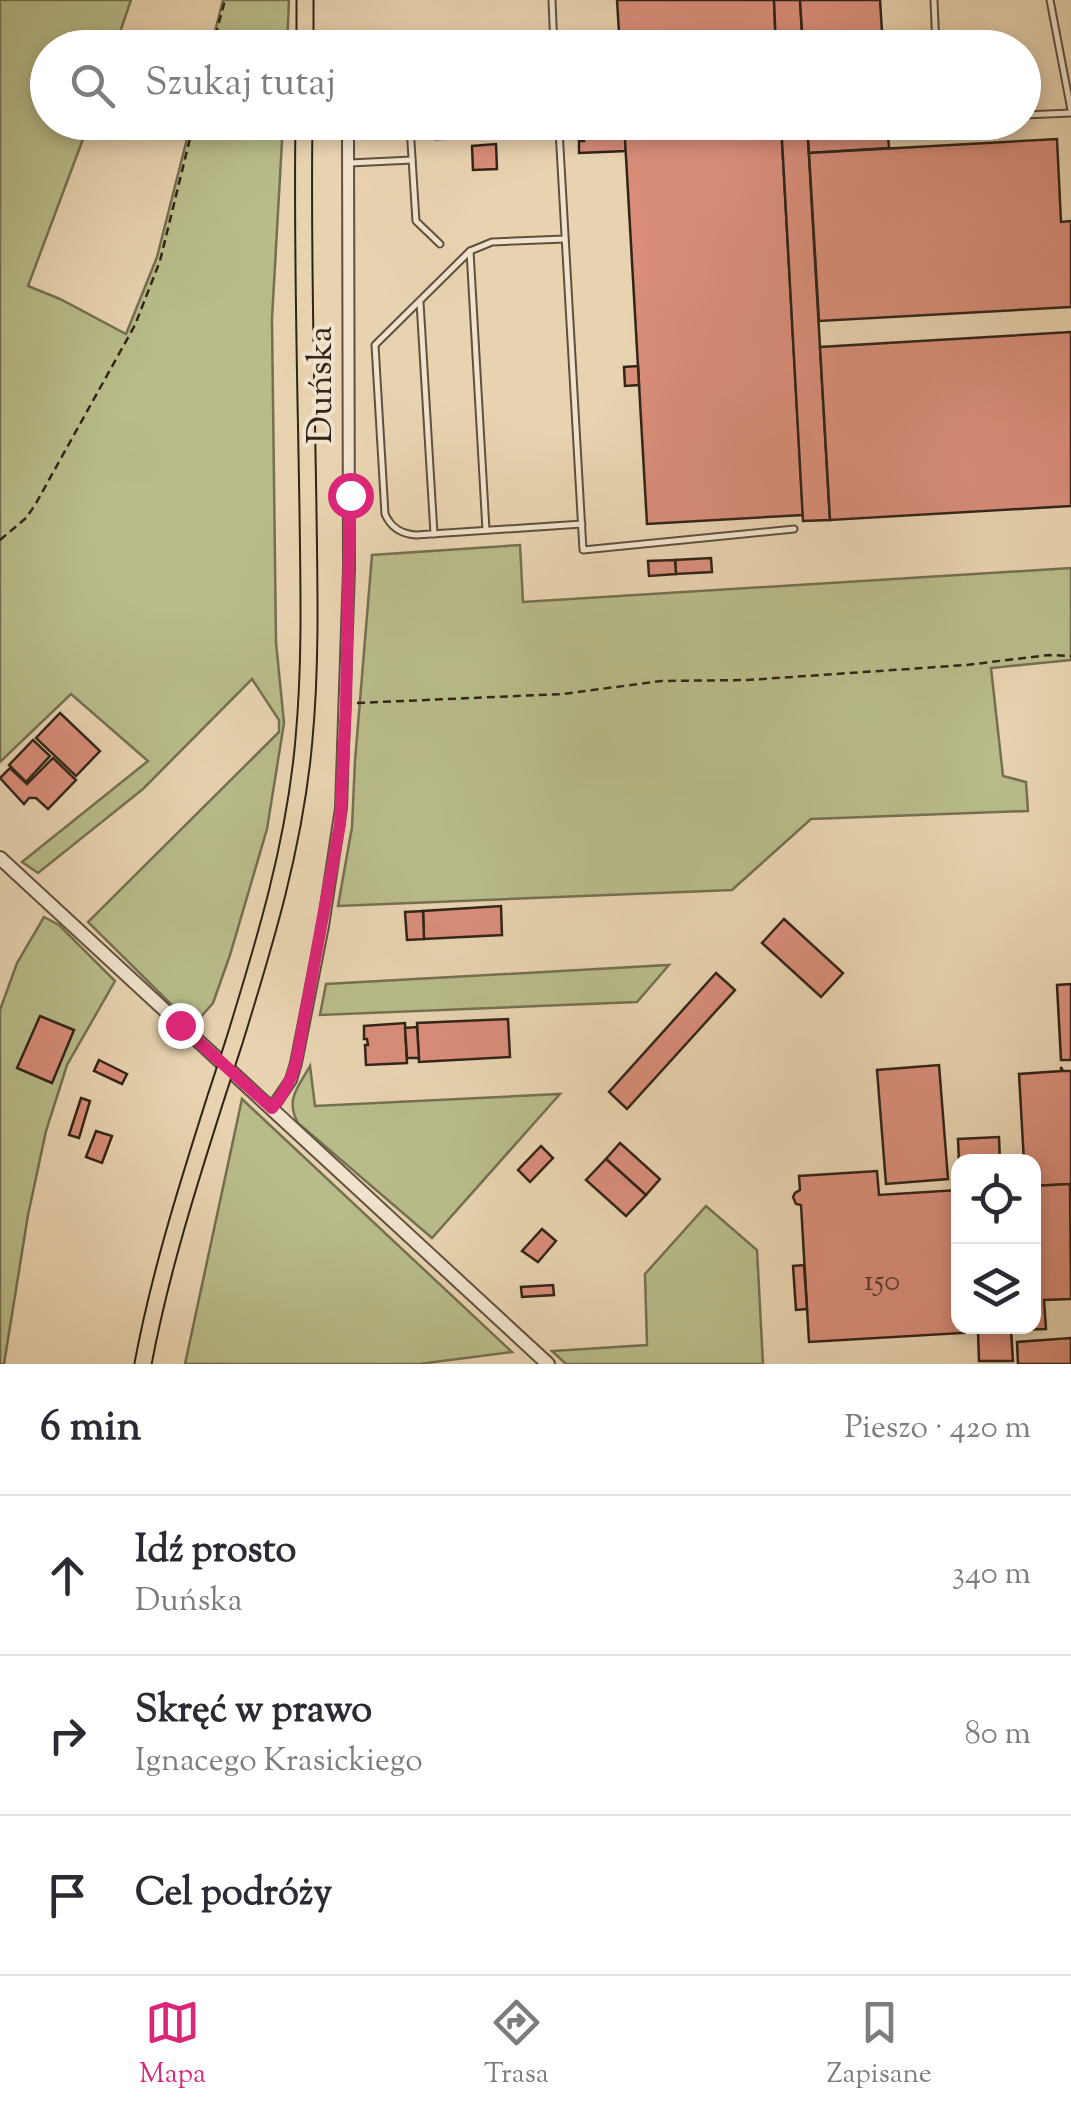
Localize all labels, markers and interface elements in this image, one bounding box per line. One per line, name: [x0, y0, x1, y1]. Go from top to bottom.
search box: [30, 30, 1041, 140]
icon: search: [65, 58, 120, 113]
text: Szukaj tutaj: [145, 58, 336, 112]
street label: Duńska: [297, 326, 348, 444]
route start: [328, 473, 374, 519]
route end: [158, 1003, 204, 1049]
map controls: [951, 1154, 1041, 1334]
button: locate: [951, 1154, 1041, 1244]
button: layers: [951, 1244, 1041, 1334]
house number: 150: [864, 1261, 900, 1304]
text: 6 min: [40, 1399, 141, 1459]
text: Pieszo · 420 m: [844, 1406, 1031, 1452]
text: Idź prosto: [135, 1525, 296, 1579]
icon: ahead: [40, 1548, 95, 1603]
text: 340 m: [952, 1552, 1031, 1598]
text: Duńska: [135, 1579, 242, 1625]
text: Skręć w prawo: [135, 1685, 372, 1739]
icon: right: [40, 1708, 95, 1763]
text: 80 m: [965, 1712, 1031, 1758]
text: Ignacego Krasickiego: [135, 1739, 423, 1785]
icon: arrive: [40, 1868, 95, 1923]
text: Cel podróży: [135, 1868, 332, 1922]
tab: Mapa: [139, 1995, 206, 2095]
tab: Trasa: [484, 1995, 549, 2095]
tab: Zapisane: [827, 1995, 932, 2095]

